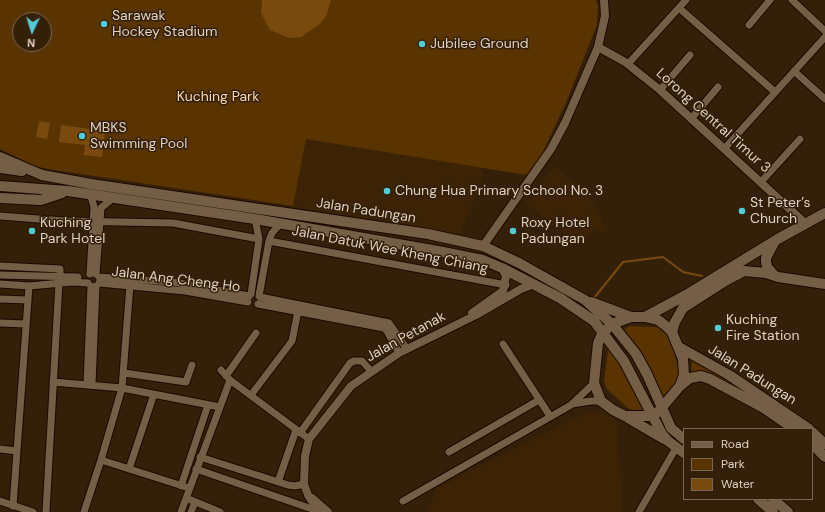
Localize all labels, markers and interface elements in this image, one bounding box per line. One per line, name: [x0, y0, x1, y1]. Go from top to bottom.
place label: Sarawak Hockey Stadium: [112, 8, 217, 40]
north arrow: [12, 12, 52, 52]
marker: Sarawak Hockey Stadium: [99, 19, 109, 29]
text: N: [27, 36, 36, 50]
place label: Jubilee Ground: [430, 36, 529, 52]
marker: Jubilee Ground: [417, 39, 427, 49]
street label: Lorong Central Timur 3: [652, 65, 774, 177]
park label: Kuching Park: [177, 89, 259, 105]
place label: MBKS Swimming Pool: [90, 120, 187, 152]
marker: MBKS Swimming Pool: [77, 131, 87, 141]
place label: Chung Hua Primary School No. 3: [395, 183, 603, 199]
marker: Chung Hua Primary School No. 3: [382, 186, 392, 196]
street label: Jalan Padungan: [315, 195, 417, 227]
place label: St Peter’s Church: [750, 195, 811, 228]
marker: St Peter’s Church: [737, 206, 747, 216]
place label: Kuching Park Hotel: [40, 215, 105, 248]
place label: Roxy Hotel Padungan: [521, 215, 589, 248]
street label: Jalan Datuk Wee Kheng Chiang: [290, 223, 490, 277]
marker: Kuching Park Hotel: [27, 226, 37, 236]
marker: Roxy Hotel Padungan: [508, 226, 518, 236]
street label: Jalan Ang Cheng Ho: [111, 264, 241, 296]
street label: Jalan Petanak: [363, 308, 449, 366]
place label: Kuching Fire Station: [726, 312, 800, 344]
marker: Kuching Fire Station: [713, 323, 723, 333]
street label: Jalan Padungan: [705, 341, 799, 409]
legend: [683, 428, 813, 500]
text: Road: [721, 436, 749, 452]
text: Park: [721, 456, 745, 472]
text: Water: [721, 476, 754, 492]

